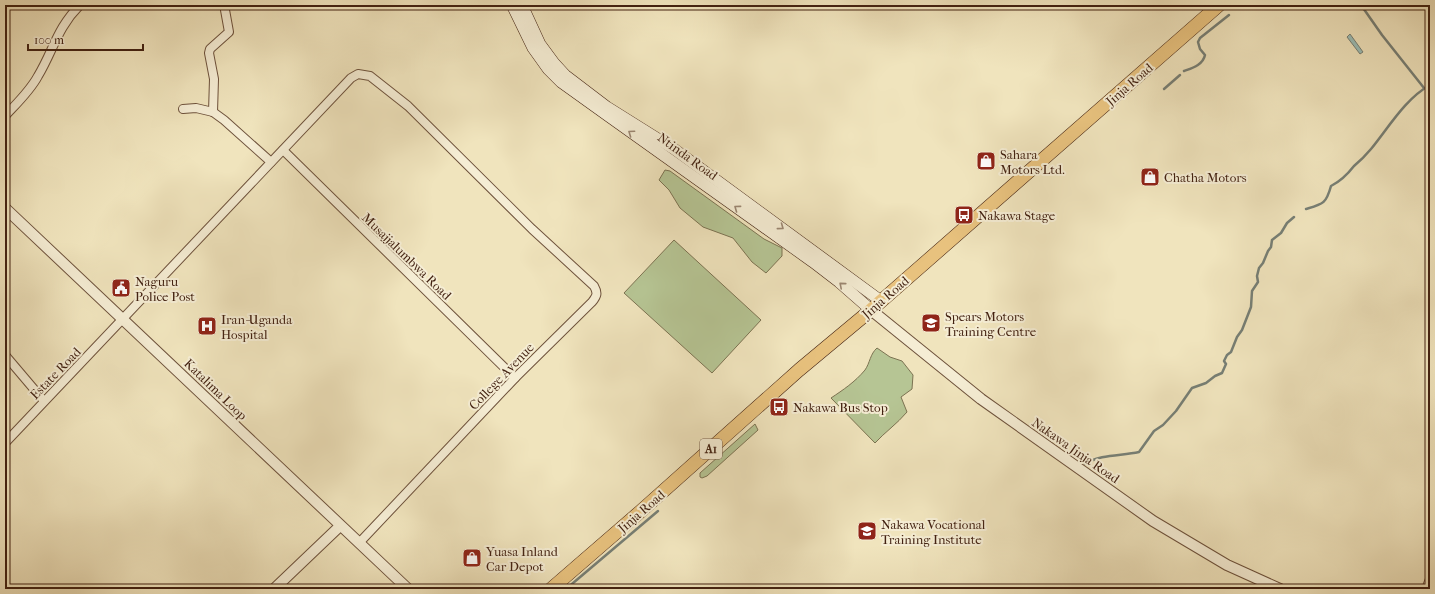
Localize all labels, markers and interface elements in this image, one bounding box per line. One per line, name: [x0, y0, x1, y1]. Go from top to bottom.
scale bar: [28, 26, 143, 52]
text: 100 m: [34, 33, 64, 47]
street label: Jinja Road: [1102, 59, 1156, 109]
one-way arrow: [628, 130, 635, 138]
street label: Ntinda Road: [655, 130, 721, 184]
place label: Sahara Motors Ltd.: [1000, 147, 1065, 177]
shop icon: Sahara Motors Ltd.: [975, 150, 997, 172]
shop icon: Chatha Motors: [1139, 166, 1161, 188]
place label: Chatha Motors: [1164, 170, 1247, 185]
bus stop icon: Nakawa Stage: [953, 204, 975, 226]
one-way arrow: [734, 206, 741, 213]
place label: Nakawa Stage: [978, 208, 1056, 223]
street label: Musajjalumbwa Road: [359, 210, 455, 303]
one-way arrow: [776, 222, 783, 229]
street label: Jinja Road: [858, 272, 912, 322]
place label: Naguru Police Post: [135, 274, 195, 304]
public building icon: Naguru Police Post: [110, 277, 132, 299]
one-way arrow: [839, 282, 847, 289]
place label: Spears Motors Training Centre: [945, 309, 1037, 339]
place label: Iran-Uganda Hospital: [221, 312, 293, 342]
school or university icon: Spears Motors Training Centre: [920, 312, 942, 334]
hospital icon: Iran-Uganda Hospital: [196, 315, 218, 337]
street label: College Avenue: [466, 339, 537, 413]
street label: Estate Road: [27, 344, 84, 402]
street label: Katalima Loop: [181, 356, 250, 423]
bus stop icon: Nakawa Bus Stop: [768, 396, 790, 418]
place label: Nakawa Bus Stop: [793, 400, 888, 415]
street label: Nakawa Jinja Road: [1029, 415, 1123, 487]
road number: A1: [700, 439, 722, 459]
street label: Jinja Road: [614, 486, 668, 536]
place label: Nakawa Vocational Training Institute: [881, 517, 986, 547]
school or university icon: Nakawa Vocational Training Institute: [856, 520, 878, 542]
place label: Yuasa Inland Car Depot: [485, 544, 559, 574]
shop icon: Yuasa Inland Car Depot: [461, 547, 483, 569]

